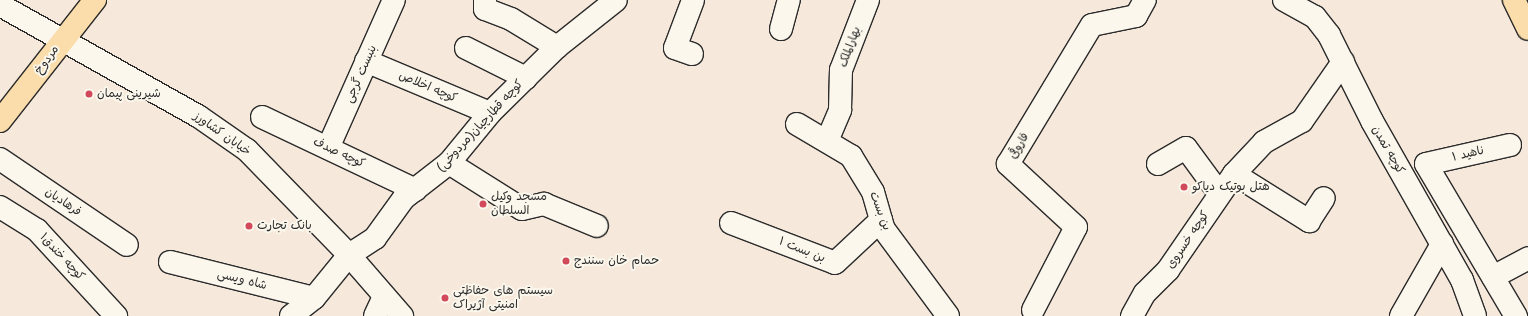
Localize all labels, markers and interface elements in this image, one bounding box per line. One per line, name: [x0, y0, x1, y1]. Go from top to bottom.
street label: بهارالملک: [836, 25, 864, 69]
street label: مردوخ: [32, 43, 62, 77]
street label: بنبست گرجی: [342, 43, 380, 105]
street label: کوچه اخلاص: [397, 68, 459, 106]
street label: کوچه قطارچیان(مردوخی): [434, 77, 526, 175]
place label: شیرینی پیمان: [97, 87, 161, 101]
marker: شیرینی پیمان: [84, 89, 94, 99]
street label: خیابان کشاورز: [191, 109, 253, 159]
street label: کوچه تمدن: [1368, 123, 1408, 177]
street label: فاروقی: [1006, 130, 1032, 162]
street label: کوچه صدف: [311, 135, 367, 171]
street label: ناهید ۱: [1451, 143, 1485, 165]
place label: هتل بوتیک دیاکو: [1192, 180, 1270, 194]
marker: هتل بوتیک دیاکو: [1179, 182, 1189, 192]
street label: فرهادیان: [42, 185, 84, 219]
place label: مسجد وکیل السلطان: [491, 190, 547, 218]
street label: بن بست: [866, 190, 894, 232]
marker: مسجد وکیل السلطان: [478, 199, 488, 209]
street label: کوچه خسروی: [1164, 209, 1212, 271]
place label: بانک تجارت: [257, 219, 312, 233]
marker: بانک تجارت: [244, 221, 254, 231]
street label: کوچه خندق۱: [36, 230, 88, 284]
street label: بن بست ۱: [777, 234, 827, 266]
place label: حمام خان سنندج: [574, 254, 659, 268]
marker: حمام خان سنندج: [561, 256, 571, 266]
street label: شاه ویسی: [216, 267, 268, 293]
place label: سیستم های حفاظتی امنیتی آژیراک: [453, 284, 553, 312]
marker: سیستم های حفاظتی امنیتی آژیراک: [440, 293, 450, 303]

